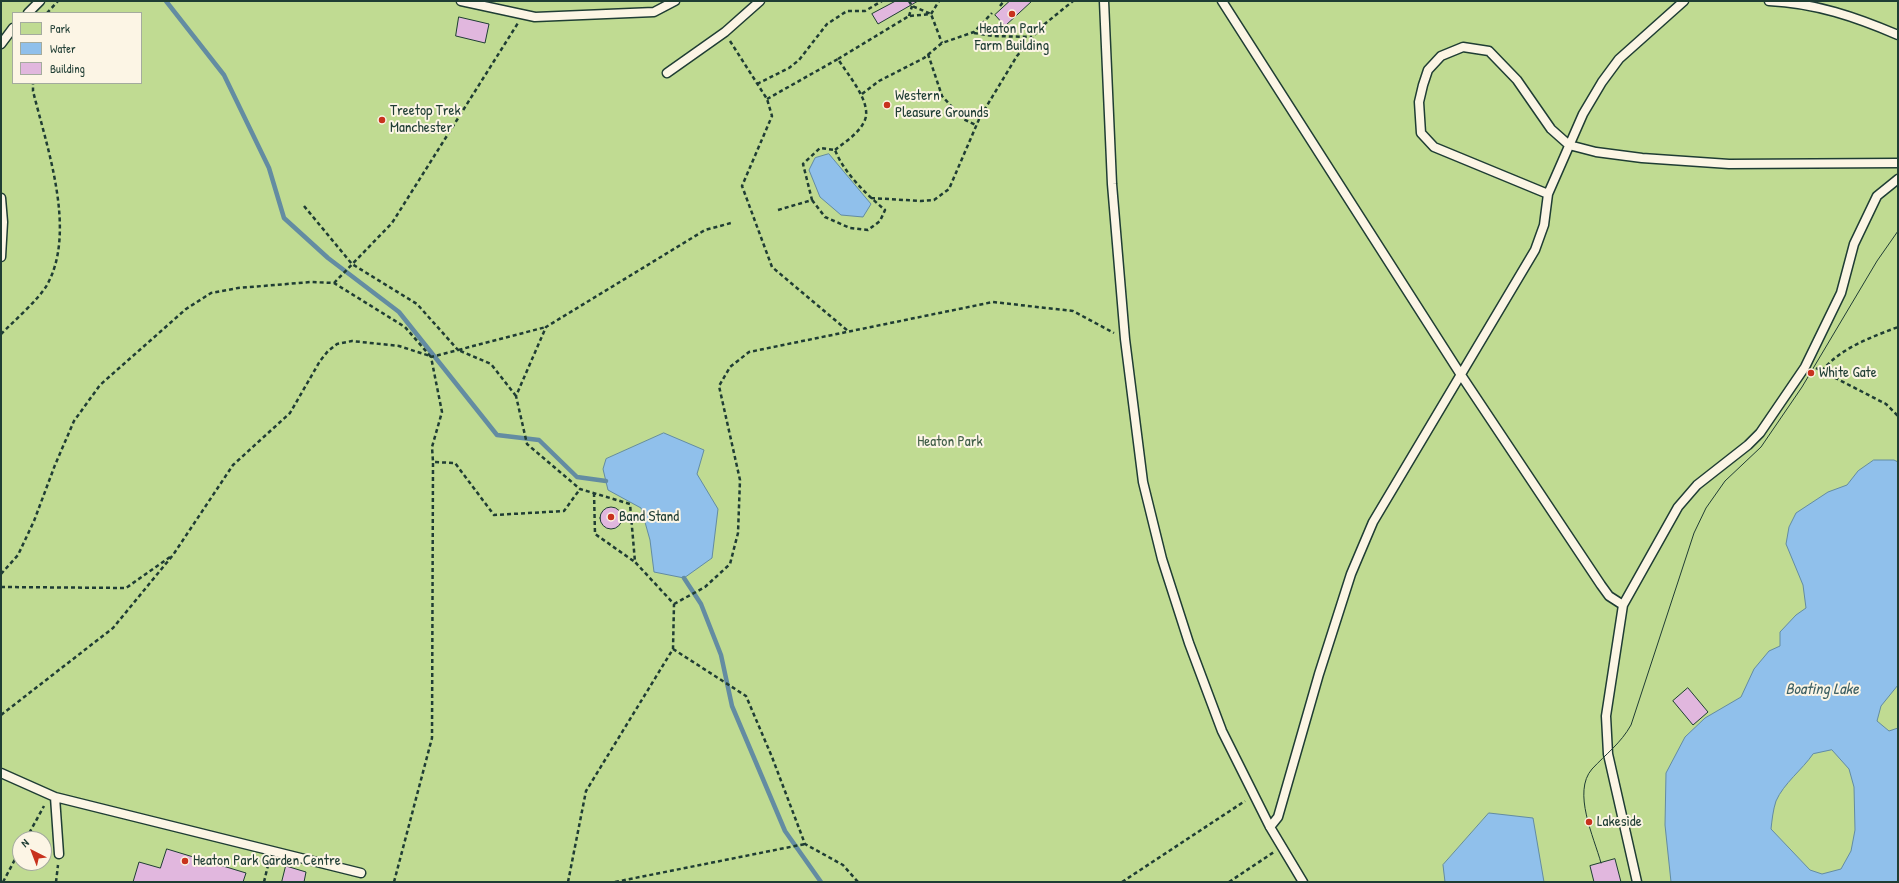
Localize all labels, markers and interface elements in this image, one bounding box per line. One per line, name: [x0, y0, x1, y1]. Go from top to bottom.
marker: Heaton Park Farm Building: [1007, 9, 1017, 19]
legend: [12, 12, 142, 84]
text: Park: [50, 20, 70, 37]
place label: Heaton Park Farm Building: [975, 20, 1049, 55]
text: Water: [50, 40, 76, 57]
text: Building: [50, 60, 85, 77]
place label: Western Pleasure Grounds: [895, 87, 988, 122]
marker: Western Pleasure Grounds: [882, 100, 892, 110]
place label: Treetop Trek Manchester: [390, 102, 461, 137]
marker: Treetop Trek Manchester: [377, 115, 387, 125]
place label: White Gate: [1819, 364, 1877, 382]
marker: White Gate: [1806, 368, 1816, 378]
park label: Heaton Park: [917, 433, 983, 451]
place label: Band Stand: [619, 508, 679, 526]
marker: Band Stand: [606, 512, 616, 522]
water label: Boating Lake: [1785, 680, 1859, 700]
place label: Lakeside: [1597, 813, 1642, 831]
marker: Lakeside: [1584, 817, 1594, 827]
north arrow: [12, 831, 52, 871]
text: N: [18, 836, 31, 850]
place label: Heaton Park Garden Centre: [193, 852, 341, 870]
marker: Heaton Park Garden Centre: [180, 856, 190, 866]

